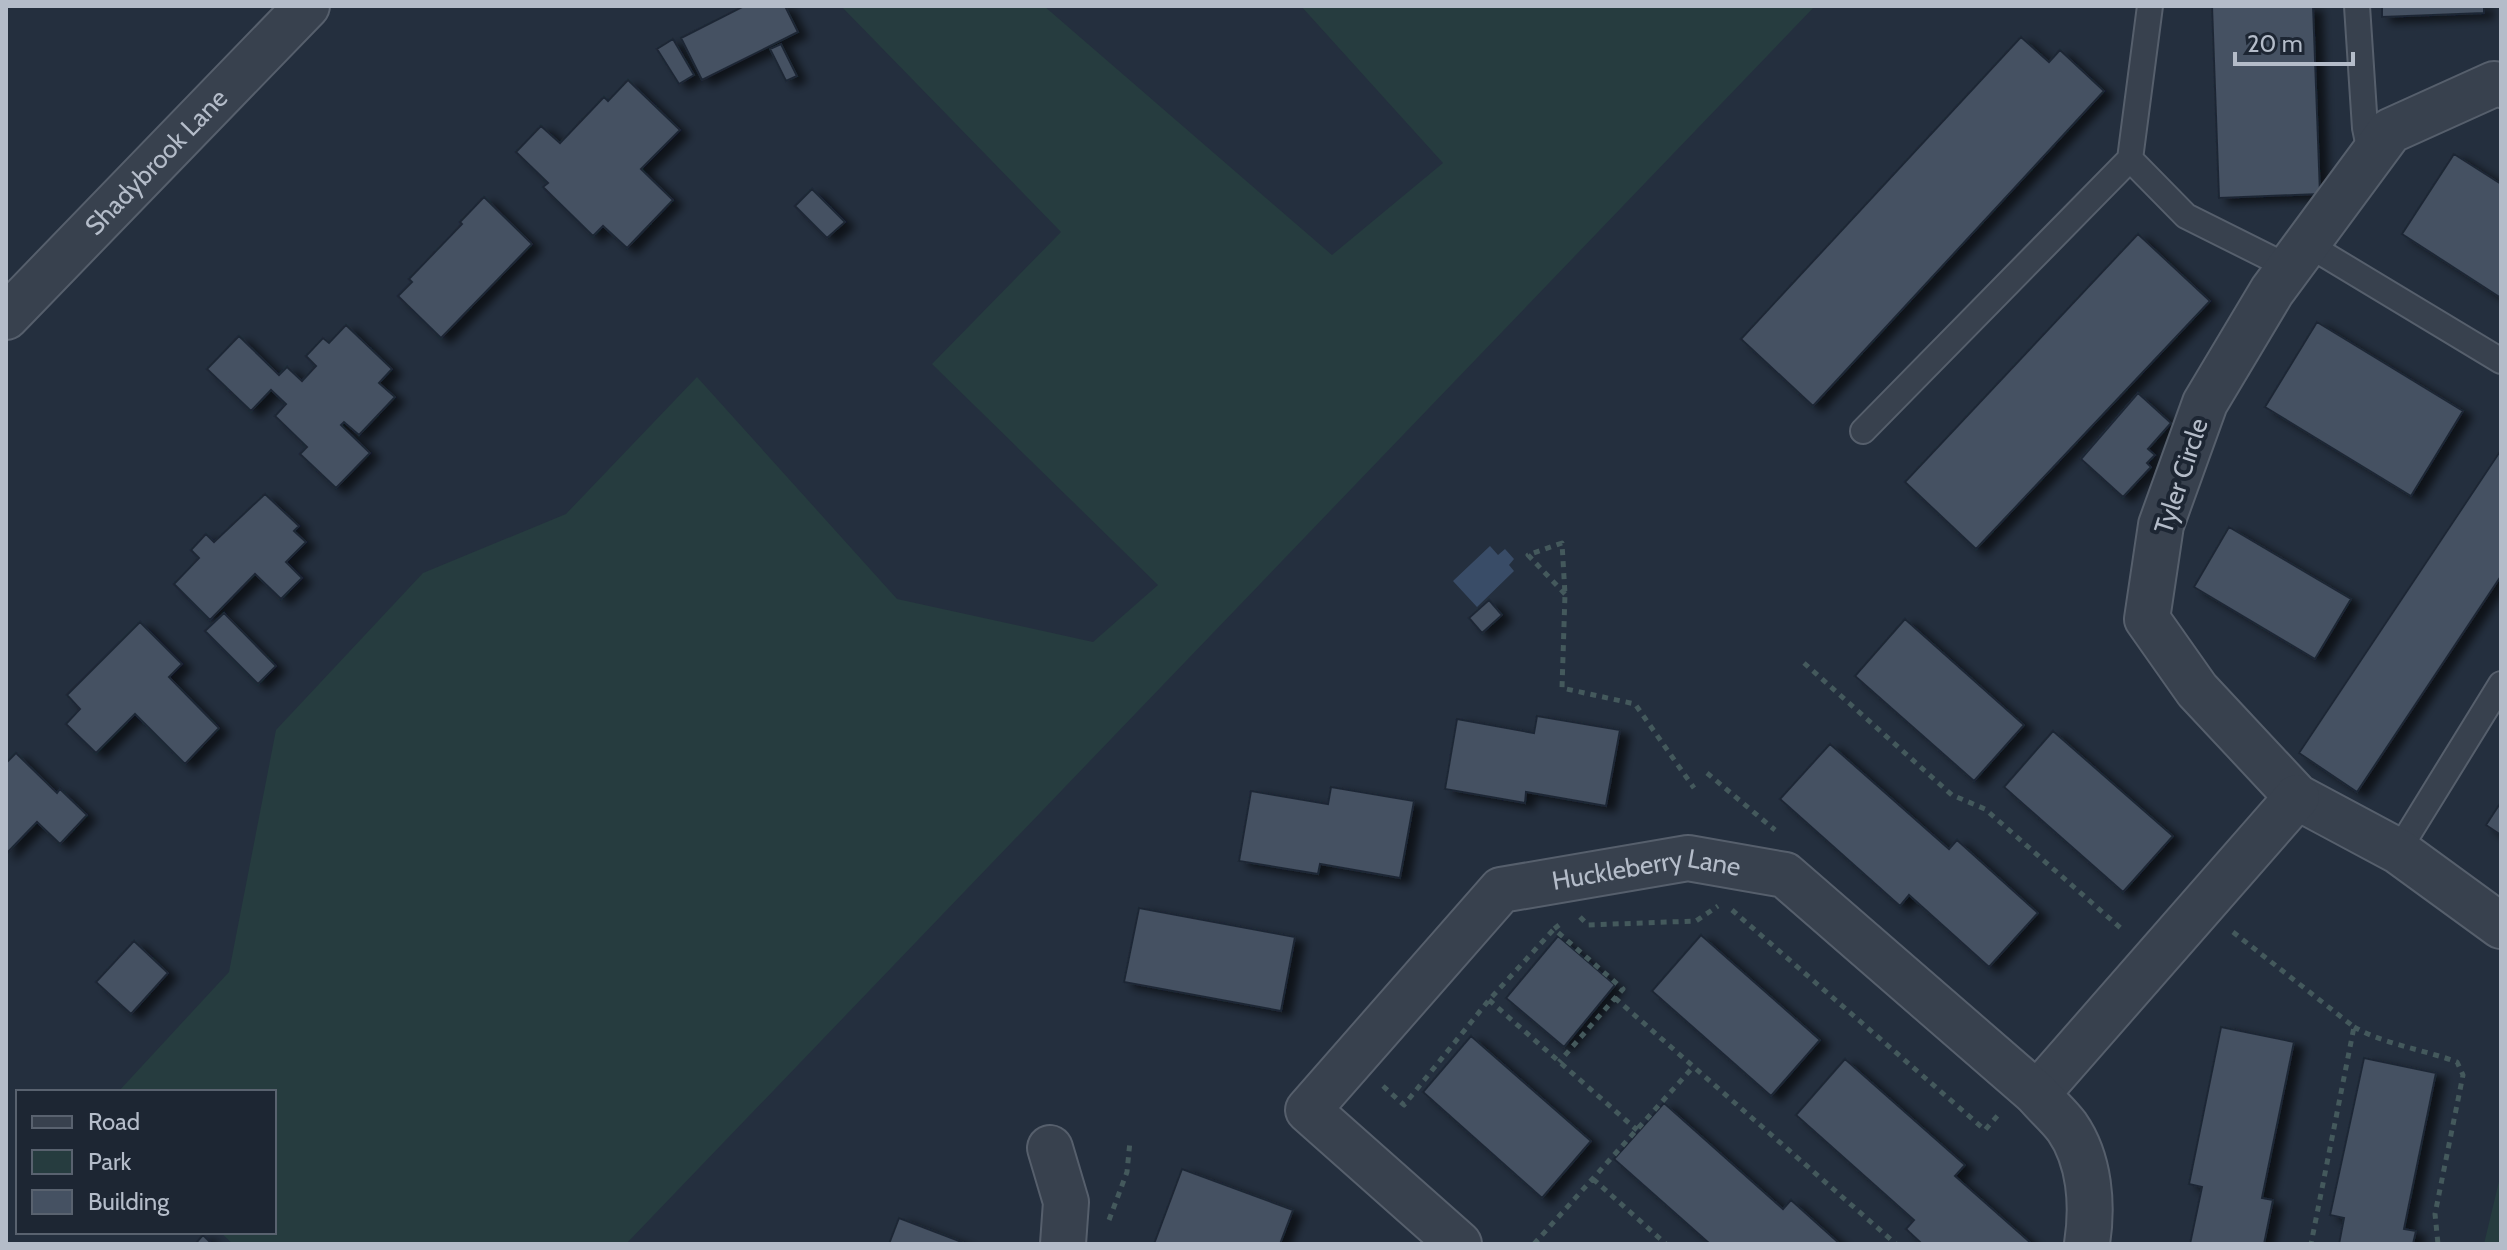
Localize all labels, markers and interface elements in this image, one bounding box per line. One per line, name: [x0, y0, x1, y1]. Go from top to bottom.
scale bar: [2235, 16, 2353, 66]
text: 20 m: [2247, 29, 2303, 58]
street label: Shadybrook Lane: [78, 82, 234, 242]
street label: Tyler Circle: [2147, 414, 2215, 538]
street label: Huckleberry Lane: [1549, 842, 1743, 897]
legend: [16, 1090, 276, 1234]
text: Road: [88, 1107, 140, 1136]
text: Park: [88, 1147, 131, 1176]
text: Building: [88, 1187, 170, 1216]

